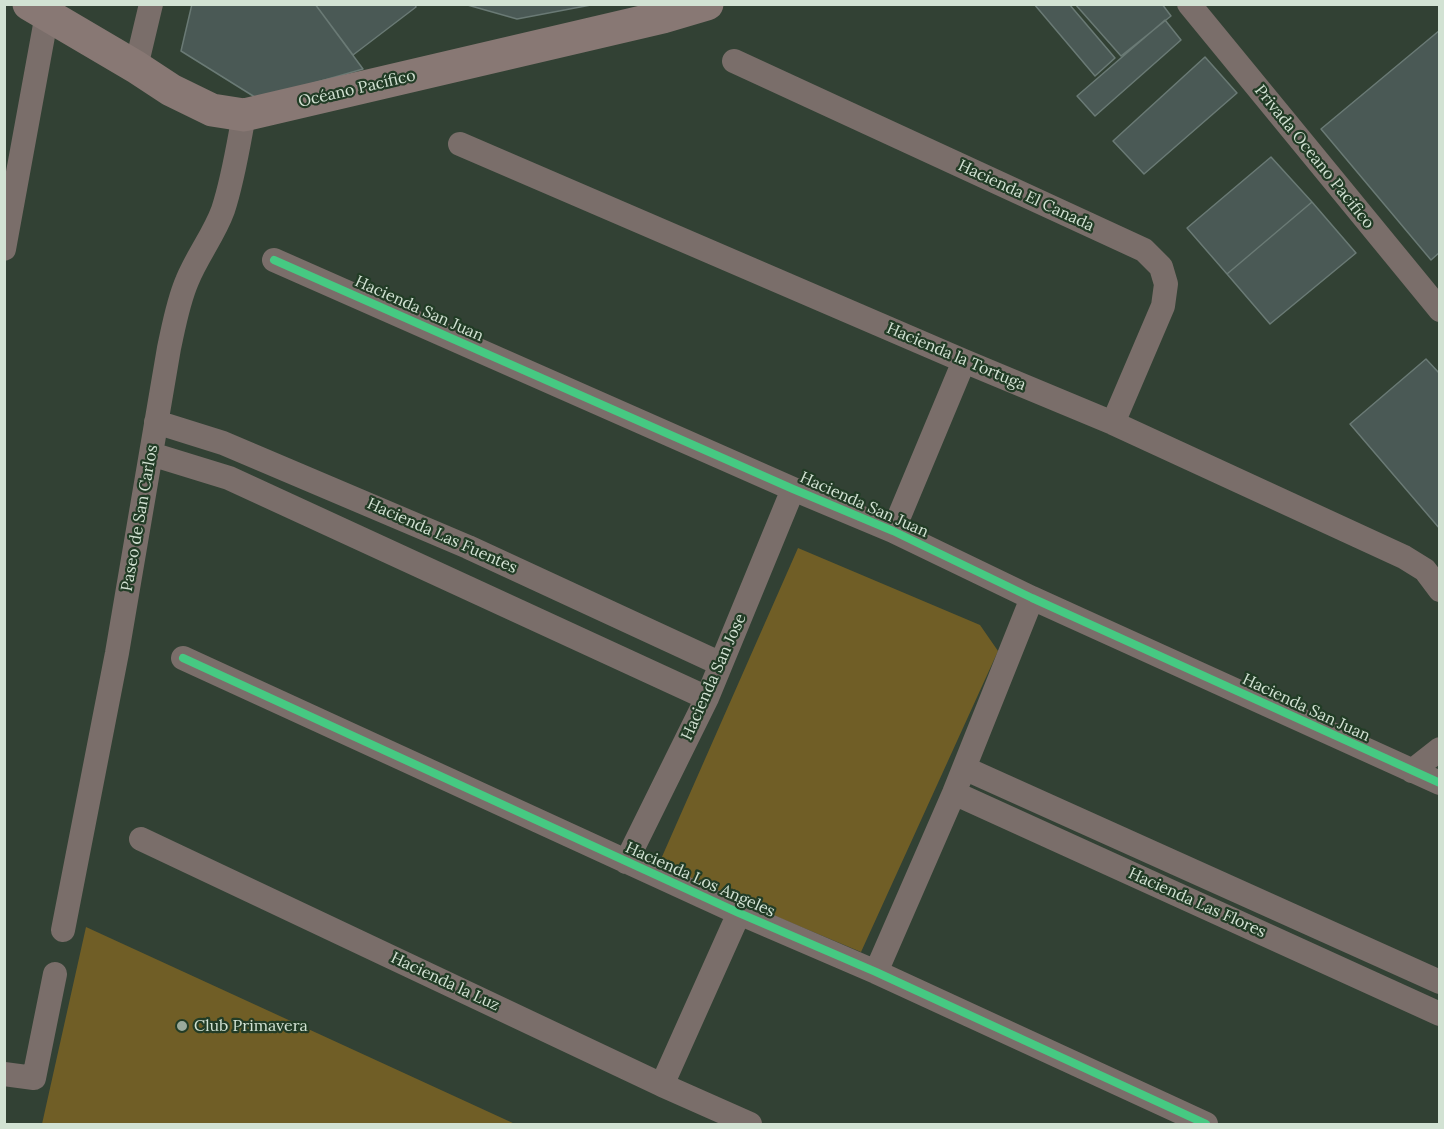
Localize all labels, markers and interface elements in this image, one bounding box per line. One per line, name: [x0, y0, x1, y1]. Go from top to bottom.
street label: Océano Pacífico: [296, 66, 418, 112]
street label: Privada Oceano Pacifico: [1250, 81, 1378, 233]
street label: Hacienda El Canada: [955, 156, 1097, 236]
street label: Hacienda San Juan: [352, 272, 486, 346]
street label: Hacienda la Tortuga: [883, 319, 1029, 395]
street label: Paseo de San Carlos: [118, 443, 162, 593]
street label: Hacienda San Juan: [797, 468, 931, 542]
street label: Hacienda Las Fuentes: [364, 494, 520, 578]
street label: Hacienda San Jose: [677, 611, 751, 743]
street label: Hacienda San Juan: [1239, 670, 1373, 746]
street label: Hacienda Los Angeles: [622, 838, 778, 922]
street label: Hacienda Las Flores: [1125, 864, 1269, 942]
street label: Hacienda la Luz: [388, 948, 502, 1016]
place label: Club Primavera: [194, 1016, 308, 1036]
marker: Club Primavera: [175, 1019, 189, 1033]

